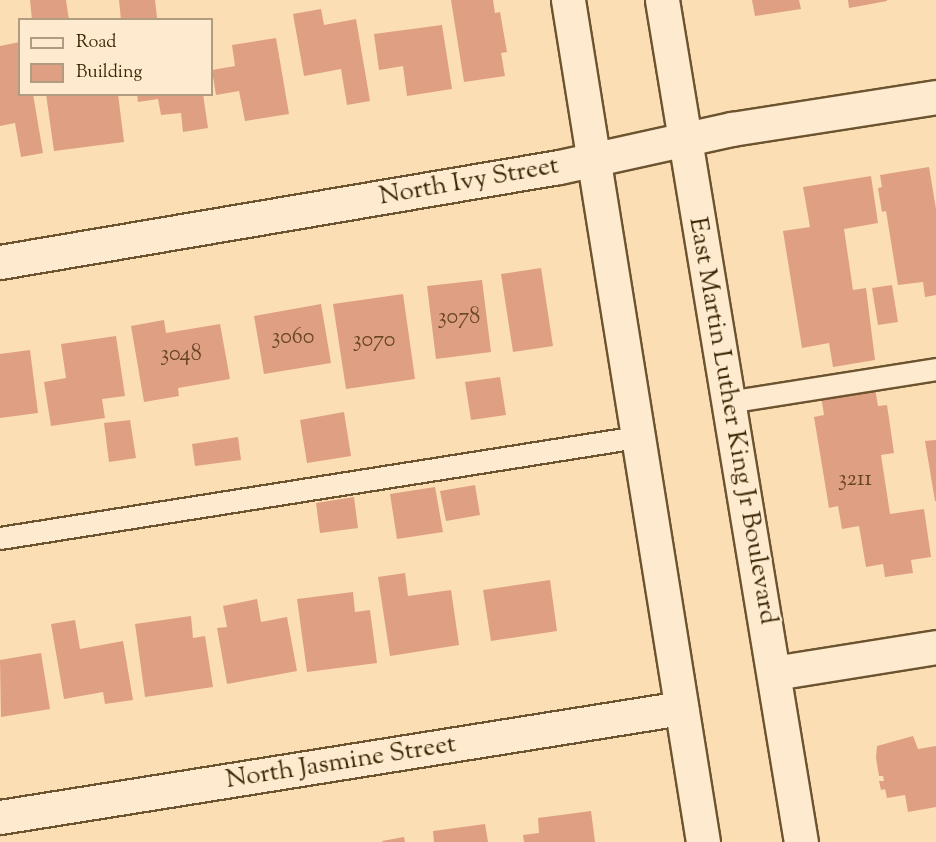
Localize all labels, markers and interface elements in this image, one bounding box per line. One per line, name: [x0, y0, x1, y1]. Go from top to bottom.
legend: [18, 18, 213, 96]
text: Road: [76, 30, 116, 56]
text: Building: [76, 60, 142, 86]
street label: North Ivy Street: [377, 151, 561, 213]
street label: East Martin Luther King Jr Boulevard: [681, 215, 783, 627]
house number: 3078: [438, 306, 480, 332]
house number: 3060: [272, 326, 314, 352]
house number: 3070: [353, 329, 395, 355]
house number: 3048: [160, 343, 202, 369]
house number: 3211: [838, 468, 872, 494]
street label: North Jasmine Street: [224, 729, 458, 797]

